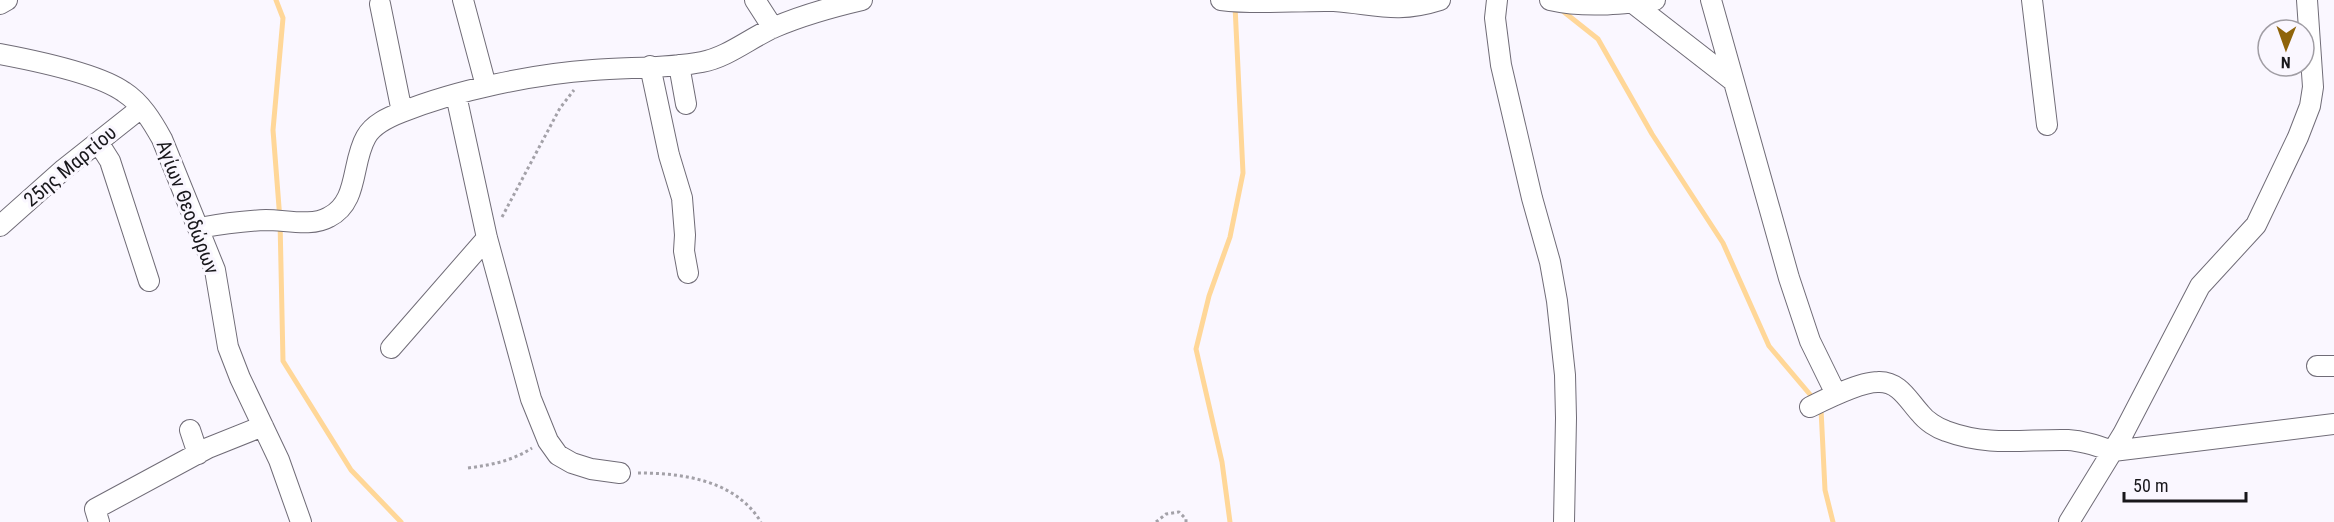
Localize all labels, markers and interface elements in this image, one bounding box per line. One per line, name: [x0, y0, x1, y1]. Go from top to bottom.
north arrow: [2256, 18, 2316, 78]
text: N: [2281, 53, 2291, 72]
street label: 25ης Μαρτίου: [19, 120, 121, 212]
street label: Αγίων Θεοδώρων: [151, 137, 225, 278]
scale bar: [2124, 465, 2246, 503]
text: 50 m: [2133, 475, 2168, 496]

